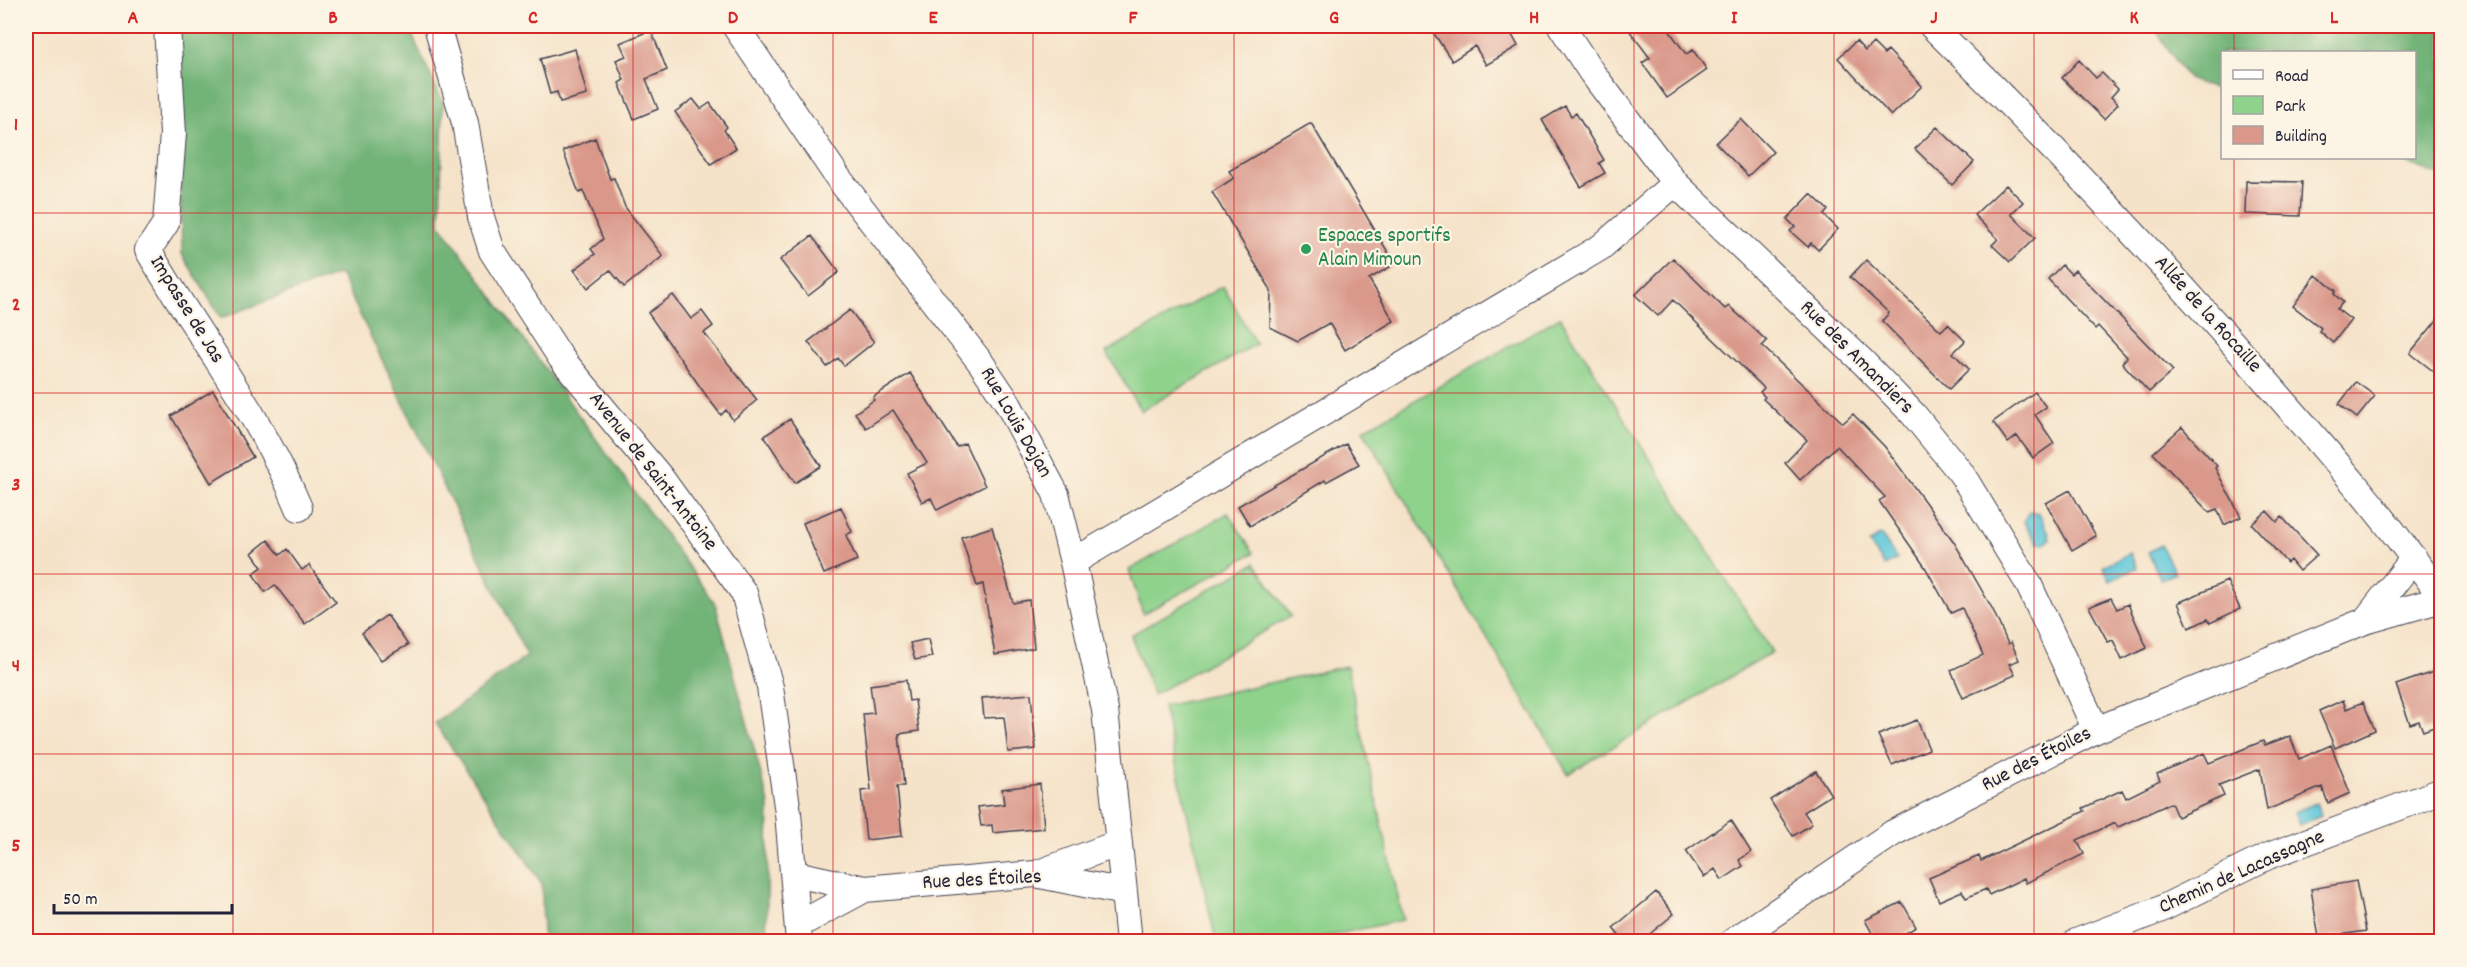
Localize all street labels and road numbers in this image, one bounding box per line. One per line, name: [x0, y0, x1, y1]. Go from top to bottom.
street label: Impasse de Jas: [141, 250, 231, 370]
street label: Allée de la Rocaille: [2146, 250, 2268, 380]
street label: Rue des Amandiers: [1792, 294, 1920, 422]
street label: Rue Louis Dajan: [971, 362, 1059, 484]
street label: Avenue de Saint-Antoine: [580, 386, 724, 558]
street label: Rue des Étoiles: [1977, 719, 2097, 801]
street label: Chemin de Lacassagne: [2154, 823, 2330, 923]
street label: Rue des Étoiles: [921, 863, 1043, 899]

